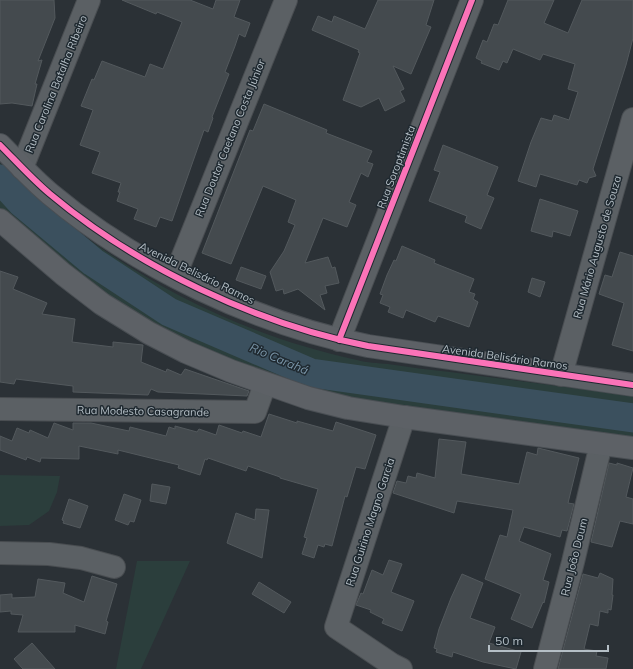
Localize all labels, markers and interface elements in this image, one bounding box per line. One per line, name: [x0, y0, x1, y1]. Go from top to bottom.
street label: Rua Carolina Batalha Ribeiro: [22, 13, 90, 155]
street label: Rua Doutor Caetano Costa Júnior: [192, 57, 268, 219]
street label: Rua Soroptimista: [374, 123, 418, 211]
street label: Rua Mário Augusto de Souza: [570, 174, 624, 320]
street label: Avenida Belisário Ramos: [137, 239, 257, 307]
water label: Rio Carahá: [248, 340, 311, 378]
street label: Avenida Belisário Ramos: [441, 341, 569, 373]
street label: Rua Modesto Casagrande: [77, 403, 209, 419]
street label: Rua Guirino Magno Garcia: [343, 456, 397, 588]
street label: Rua João Daum: [558, 517, 590, 597]
scale bar: [489, 627, 608, 653]
text: 50 m: [495, 633, 523, 648]

